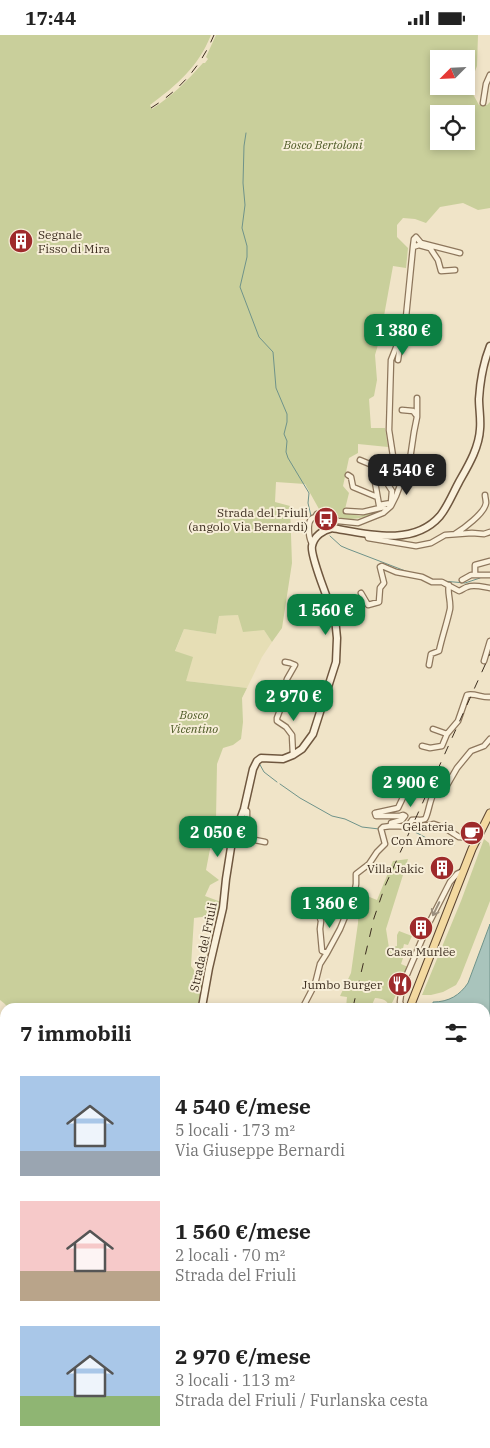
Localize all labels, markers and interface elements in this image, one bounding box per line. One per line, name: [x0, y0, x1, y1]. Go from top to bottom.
text: 17:44: [25, 6, 76, 30]
north arrow: [430, 50, 475, 95]
map controls: [430, 50, 475, 150]
button: locate: [430, 105, 475, 150]
park label: Bosco Bertoloni: [282, 137, 363, 152]
place label: Segnale Fisso di Mira: [38, 227, 111, 256]
building icon: Segnale Fisso di Mira: [8, 228, 34, 254]
pin: 1 380 €: [357, 313, 449, 356]
text: 1 380 €: [375, 320, 431, 340]
pin: 4 540 €: [361, 453, 453, 496]
text: 4 540 €: [379, 460, 435, 480]
place label: Strada del Friuli (angolo Via Bernardi): [188, 505, 308, 534]
bus stop icon: Strada del Friuli (angolo Via Bernardi): [313, 506, 339, 532]
pin: 1 560 €: [280, 593, 372, 636]
text: 1 560 €: [298, 600, 354, 620]
pin: 2 970 €: [248, 679, 340, 722]
text: 2 970 €: [266, 686, 322, 706]
park label: Bosco Vicentino: [170, 707, 218, 736]
pin: 2 900 €: [365, 765, 457, 808]
text: 2 900 €: [383, 772, 439, 792]
pin: 2 050 €: [172, 815, 264, 858]
place label: Gelateria Con Amore: [391, 819, 454, 848]
cafe icon: Gelateria Con Amore: [459, 820, 485, 846]
text: 2 050 €: [190, 822, 246, 842]
building icon: Villa Jakic: [429, 855, 455, 881]
place label: Villa Jakic: [367, 861, 424, 876]
pin: 1 360 €: [284, 887, 376, 929]
text: 1 360 €: [302, 893, 358, 913]
street label: Strada del Friuli: [186, 901, 220, 993]
one-way arrow: [430, 901, 440, 916]
building icon: Casa Murlëe: [408, 915, 434, 941]
place label: Casa Murlëe: [386, 944, 456, 959]
restaurant icon: Jumbo Burger: [387, 971, 413, 997]
place label: Jumbo Burger: [302, 977, 383, 992]
text: 7 immobili: [20, 1019, 132, 1047]
icon: filters: [442, 1019, 470, 1047]
text: 4 540 €/mese: [175, 1092, 311, 1120]
icon: home: [60, 1096, 120, 1156]
text: 5 locali · 173 m²: [175, 1120, 295, 1140]
text: Via Giuseppe Bernardi: [175, 1140, 345, 1160]
text: 1 560 €/mese: [175, 1217, 311, 1245]
icon: home: [60, 1221, 120, 1281]
text: 2 locali · 70 m²: [175, 1245, 285, 1265]
text: Strada del Friuli: [175, 1265, 296, 1285]
text: 2 970 €/mese: [175, 1342, 311, 1370]
icon: home: [60, 1346, 120, 1406]
text: 3 locali · 113 m²: [175, 1370, 295, 1390]
text: Strada del Friuli / Furlanska cesta: [175, 1390, 428, 1410]

